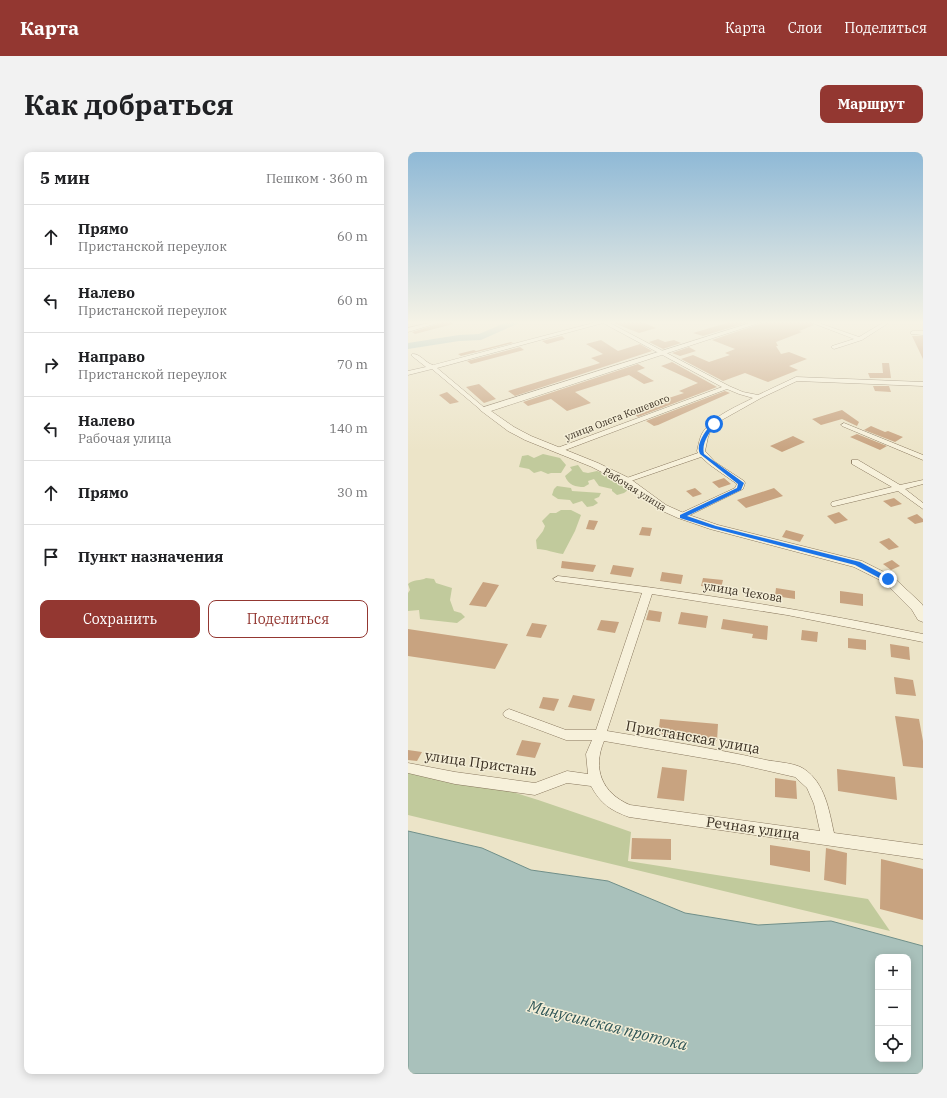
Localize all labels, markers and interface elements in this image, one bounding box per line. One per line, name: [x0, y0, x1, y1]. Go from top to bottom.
text: Карта: [20, 16, 79, 40]
text: Карта: [725, 19, 766, 37]
text: Слои: [788, 19, 822, 37]
text: Поделиться: [844, 19, 927, 37]
button: Маршрут: [820, 85, 923, 123]
text: Как добраться: [24, 86, 234, 123]
text: 5 мин: [40, 167, 90, 189]
text: Пешком · 360 m: [266, 170, 368, 187]
text: Прямо: [78, 219, 129, 238]
icon: ahead: [40, 226, 62, 248]
text: 60 m: [337, 228, 368, 245]
text: Пристанской переулок: [78, 238, 227, 255]
text: Налево: [78, 283, 135, 302]
icon: left: [40, 290, 62, 312]
text: 60 m: [337, 292, 368, 309]
text: Пристанской переулок: [78, 302, 227, 319]
text: Направо: [78, 347, 145, 366]
icon: right: [40, 354, 62, 376]
text: 70 m: [337, 356, 368, 373]
text: Пристанской переулок: [78, 366, 227, 383]
street label: улица Олега Кошевого: [563, 391, 672, 443]
text: Налево: [78, 411, 135, 430]
route start: [705, 415, 723, 433]
icon: left: [40, 418, 62, 440]
text: 140 m: [329, 420, 368, 437]
text: Рабочая улица: [78, 430, 172, 447]
street label: Рабочая улица: [601, 465, 669, 514]
icon: ahead: [40, 482, 62, 504]
text: Прямо: [78, 483, 129, 502]
text: 30 m: [337, 484, 368, 501]
icon: arrive: [40, 546, 62, 568]
text: Пункт назначения: [78, 547, 224, 566]
route end: [879, 570, 897, 588]
street label: улица Чехова: [702, 578, 784, 605]
button: Сохранить: [40, 600, 200, 638]
button: Поделиться: [208, 600, 368, 638]
street label: Пристанская улица: [624, 716, 762, 758]
street label: улица Пристань: [424, 746, 538, 780]
street label: Речная улица: [705, 813, 801, 844]
map controls: [875, 954, 911, 1062]
button: +: [875, 954, 911, 990]
button: −: [875, 990, 911, 1026]
water label: Минусинская протока: [525, 995, 690, 1055]
button: locate: [875, 1026, 911, 1062]

